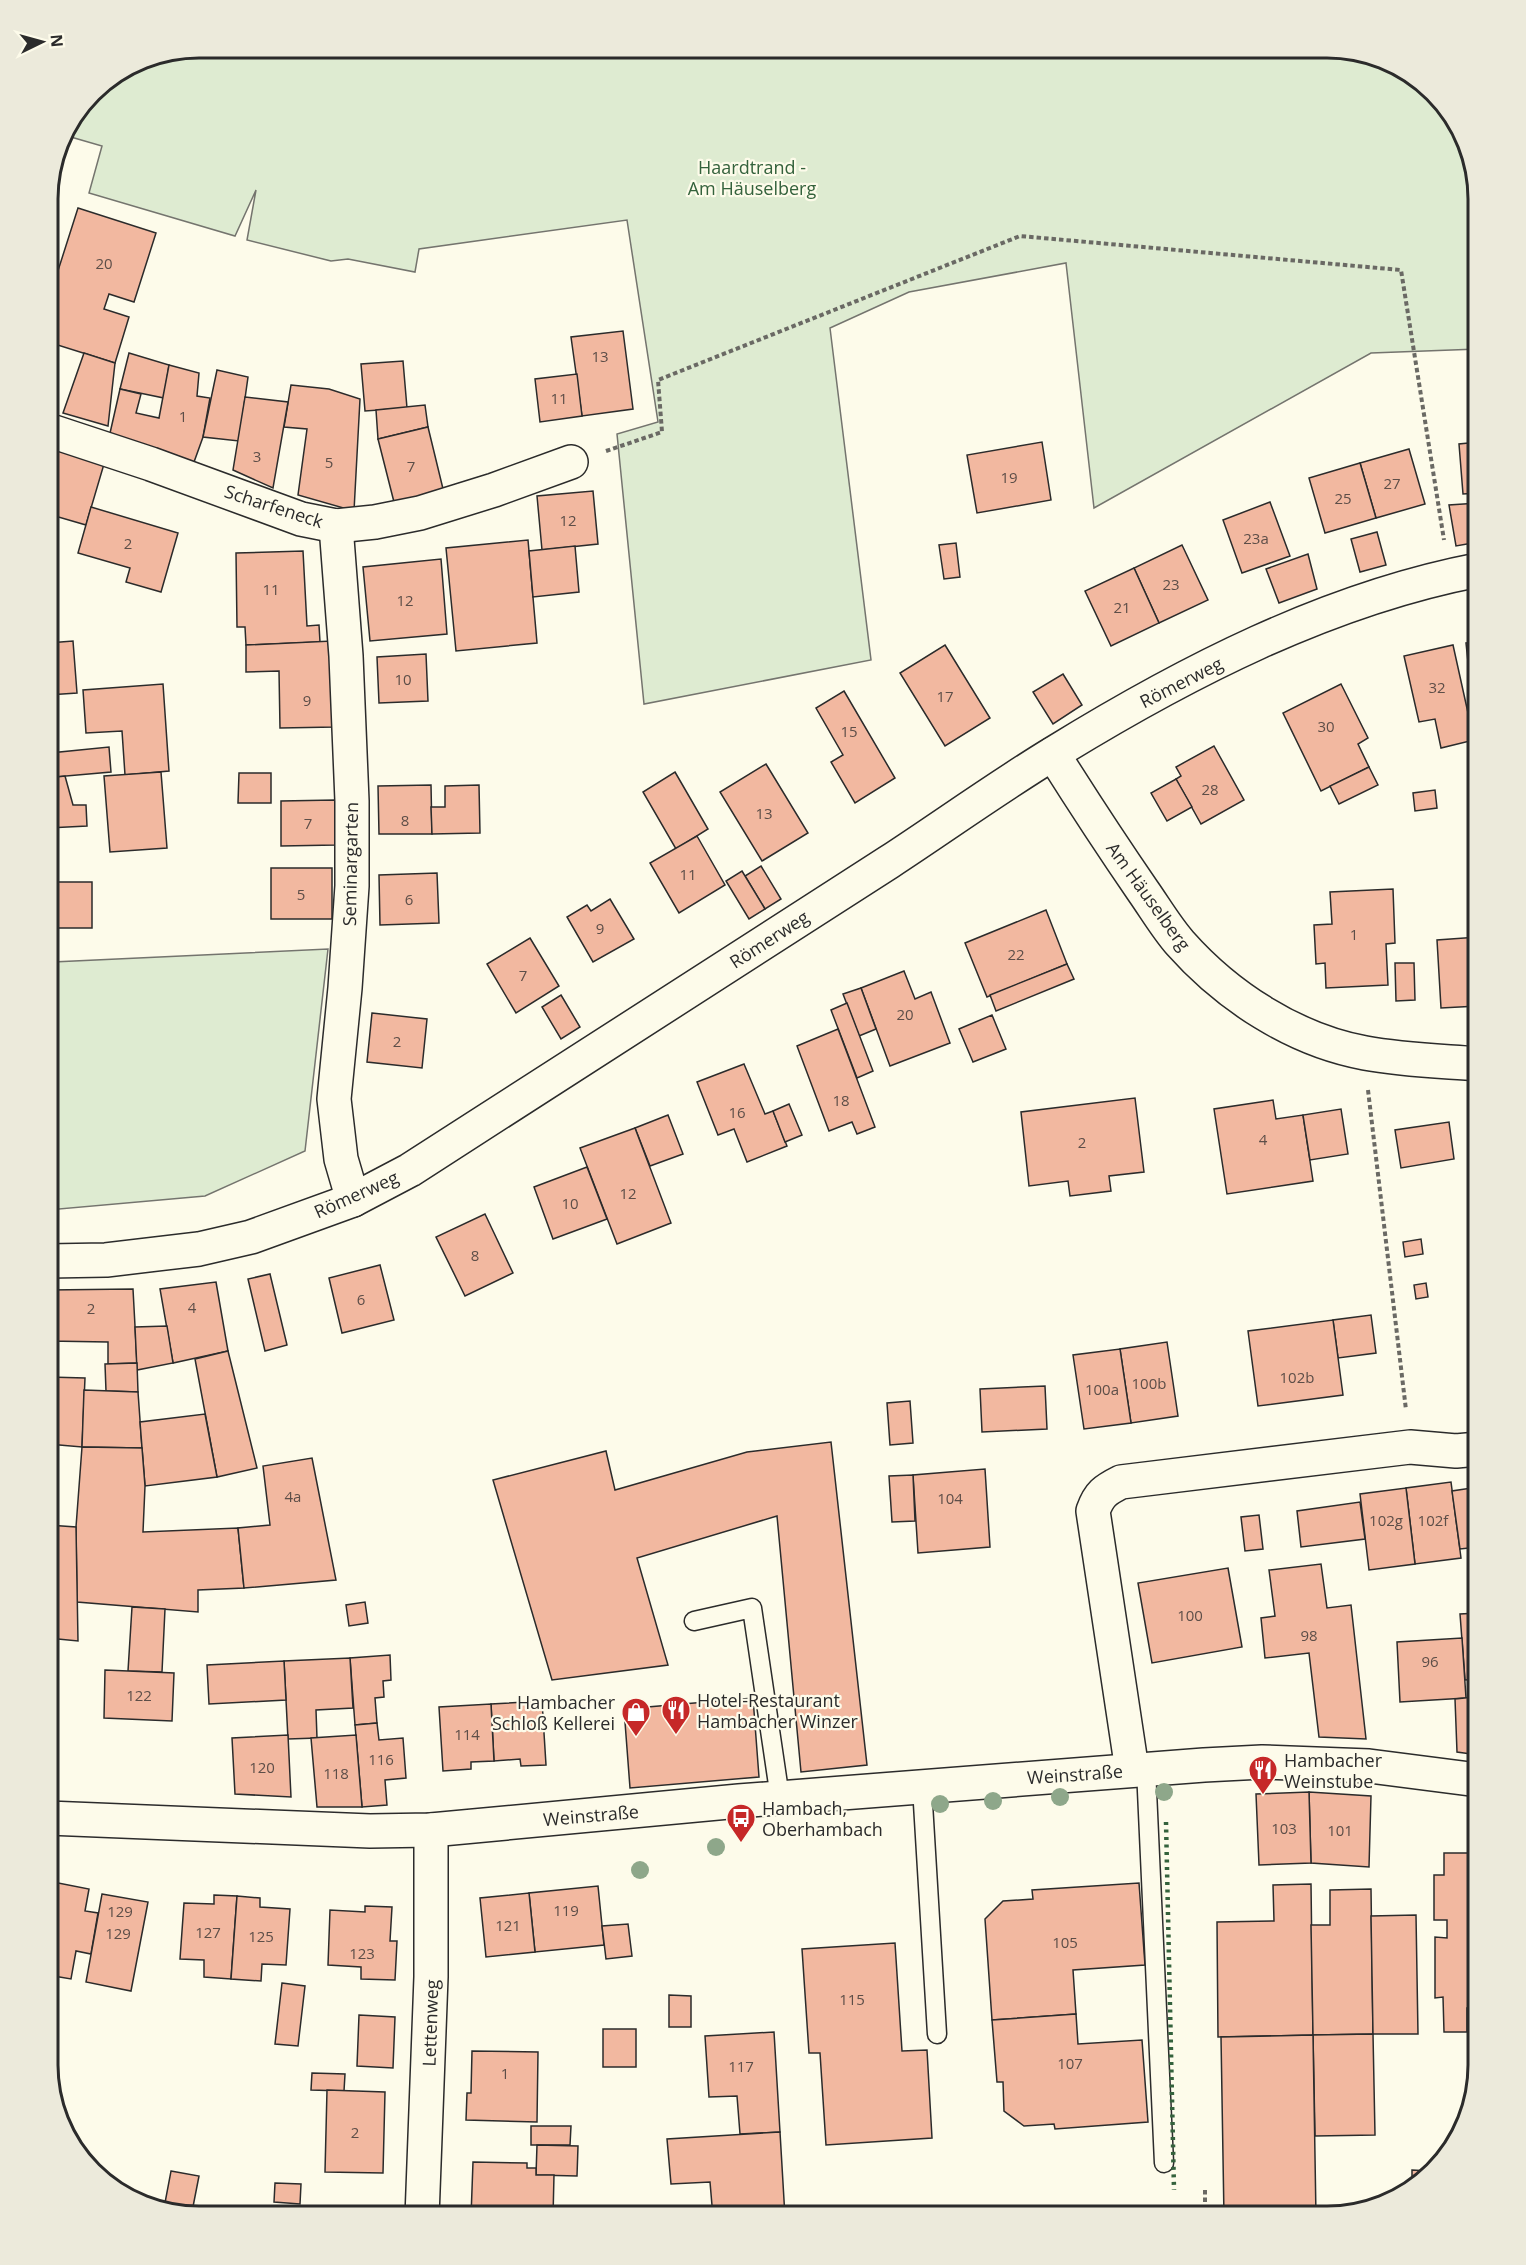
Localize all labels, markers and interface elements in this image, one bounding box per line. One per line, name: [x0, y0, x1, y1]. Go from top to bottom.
north arrow: [12, 12, 72, 72]
text: N: [45, 33, 68, 48]
park label: Haardtrand - Am Häuselberg: [688, 155, 816, 200]
house number: 20: [95, 253, 113, 273]
house number: 13: [591, 346, 609, 366]
house number: 11: [550, 388, 568, 408]
house number: 1: [179, 406, 187, 426]
house number: 3: [253, 446, 261, 466]
house number: 5: [325, 452, 333, 472]
house number: 7: [407, 456, 415, 476]
house number: 19: [1000, 467, 1018, 487]
house number: 27: [1383, 473, 1401, 493]
street label: Scharfeneck: [222, 479, 327, 533]
house number: 25: [1334, 488, 1352, 508]
house number: 12: [559, 510, 577, 530]
house number: 23a: [1243, 528, 1269, 548]
house number: 2: [124, 533, 132, 553]
house number: 23: [1162, 574, 1180, 594]
house number: 11: [262, 579, 280, 599]
house number: 12: [396, 590, 414, 610]
house number: 21: [1113, 597, 1131, 617]
street label: Römerweg: [1135, 651, 1227, 713]
house number: 10: [394, 669, 412, 689]
house number: 32: [1428, 677, 1446, 697]
house number: 17: [936, 686, 954, 706]
house number: 9: [303, 690, 311, 710]
house number: 30: [1317, 716, 1335, 736]
house number: 15: [840, 721, 858, 741]
house number: 28: [1201, 779, 1219, 799]
street label: Seminargarten: [337, 802, 363, 926]
house number: 13: [755, 803, 773, 823]
house number: 8: [401, 810, 409, 830]
house number: 7: [304, 813, 312, 833]
street label: Am Häuselberg: [1102, 837, 1197, 955]
house number: 11: [679, 864, 697, 884]
house number: 5: [297, 884, 305, 904]
house number: 6: [405, 889, 413, 909]
street label: Römerweg: [725, 904, 813, 974]
house number: 9: [596, 918, 604, 938]
house number: 1: [1350, 924, 1358, 944]
house number: 22: [1007, 944, 1025, 964]
house number: 7: [519, 965, 527, 985]
house number: 20: [896, 1004, 914, 1024]
house number: 2: [393, 1031, 401, 1051]
house number: 18: [832, 1090, 850, 1110]
house number: 16: [728, 1102, 746, 1122]
house number: 4: [1259, 1129, 1268, 1149]
house number: 2: [1078, 1132, 1086, 1152]
street label: Römerweg: [310, 1165, 402, 1223]
house number: 12: [619, 1183, 637, 1203]
house number: 10: [561, 1193, 579, 1213]
house number: 8: [471, 1245, 479, 1265]
house number: 6: [357, 1289, 365, 1309]
house number: 4: [188, 1297, 197, 1317]
house number: 2: [87, 1298, 95, 1318]
house number: 102b: [1280, 1367, 1314, 1387]
house number: 100b: [1132, 1373, 1166, 1393]
house number: 100a: [1085, 1379, 1119, 1399]
house number: 4a: [285, 1486, 301, 1506]
house number: 104: [937, 1488, 963, 1508]
house number: 102g: [1369, 1510, 1403, 1530]
house number: 102f: [1418, 1510, 1449, 1530]
house number: 100: [1177, 1605, 1203, 1625]
house number: 98: [1300, 1625, 1318, 1645]
house number: 96: [1421, 1651, 1439, 1671]
house number: 122: [126, 1685, 152, 1705]
place label: Hotel-Restaurant Hambacher Winzer: [697, 1688, 859, 1733]
place label: Hambacher Schloß Kellerei: [492, 1690, 616, 1735]
restaurant icon: Hotel-Restaurant Hambacher Winzer: [660, 1694, 692, 1736]
shop icon: Hambacher Schloß Kellerei: [620, 1696, 652, 1738]
house number: 114: [454, 1724, 480, 1744]
place label: Hambacher Weinstube: [1284, 1748, 1383, 1793]
house number: 116: [368, 1749, 394, 1769]
restaurant icon: Hambacher Weinstube: [1247, 1754, 1279, 1796]
house number: 120: [249, 1757, 275, 1777]
street label: Weinstraße: [1026, 1759, 1124, 1789]
house number: 118: [323, 1763, 349, 1783]
place label: Hambach, Oberhambach: [762, 1796, 883, 1841]
street label: Weinstraße: [542, 1799, 640, 1831]
bus stop icon: Hambach, Oberhambach: [725, 1802, 757, 1844]
house number: 103: [1271, 1818, 1297, 1838]
house number: 101: [1327, 1820, 1353, 1840]
house number: 119: [553, 1900, 579, 1920]
house number: 129: [107, 1901, 133, 1921]
house number: 121: [495, 1915, 521, 1935]
house number: 127: [195, 1922, 221, 1942]
house number: 129: [105, 1923, 131, 1943]
house number: 125: [248, 1926, 274, 1946]
house number: 105: [1052, 1932, 1078, 1952]
house number: 123: [349, 1943, 375, 1963]
street label: Lettenweg: [416, 1979, 444, 2067]
house number: 115: [839, 1989, 865, 2009]
house number: 107: [1057, 2053, 1083, 2073]
house number: 117: [728, 2056, 754, 2076]
house number: 1: [501, 2063, 509, 2083]
house number: 2: [351, 2122, 359, 2142]

